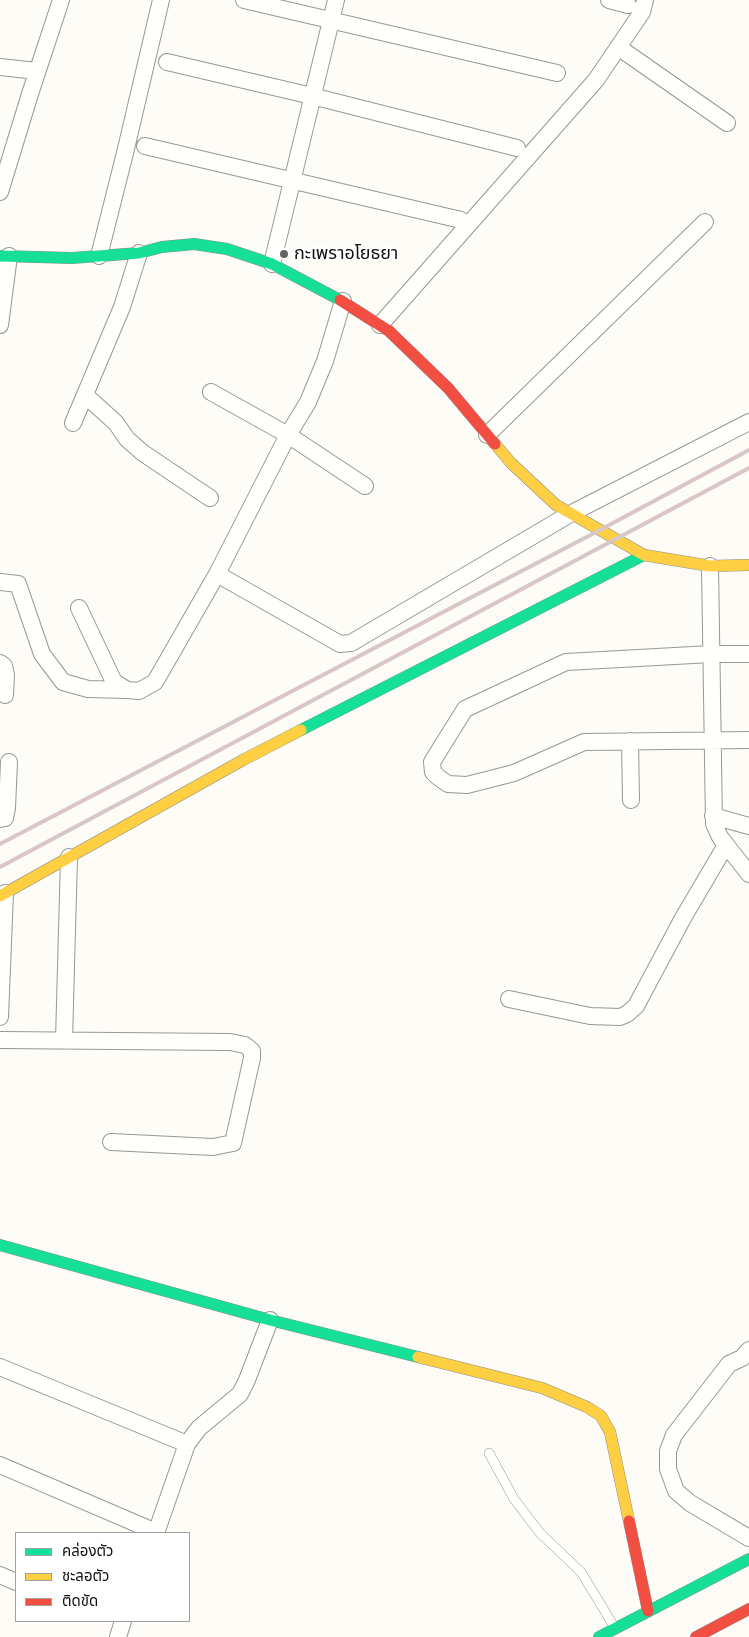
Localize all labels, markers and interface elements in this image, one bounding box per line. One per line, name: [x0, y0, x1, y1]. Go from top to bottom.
place label: กะเพราอโยธยา: [294, 243, 398, 265]
marker: กะเพราอโยธยา: [278, 248, 290, 260]
legend: [15, 1532, 190, 1622]
text: คล่องตัว: [62, 1542, 113, 1560]
text: ชะลอตัว: [62, 1567, 109, 1585]
text: ติดขัด: [62, 1592, 98, 1610]

